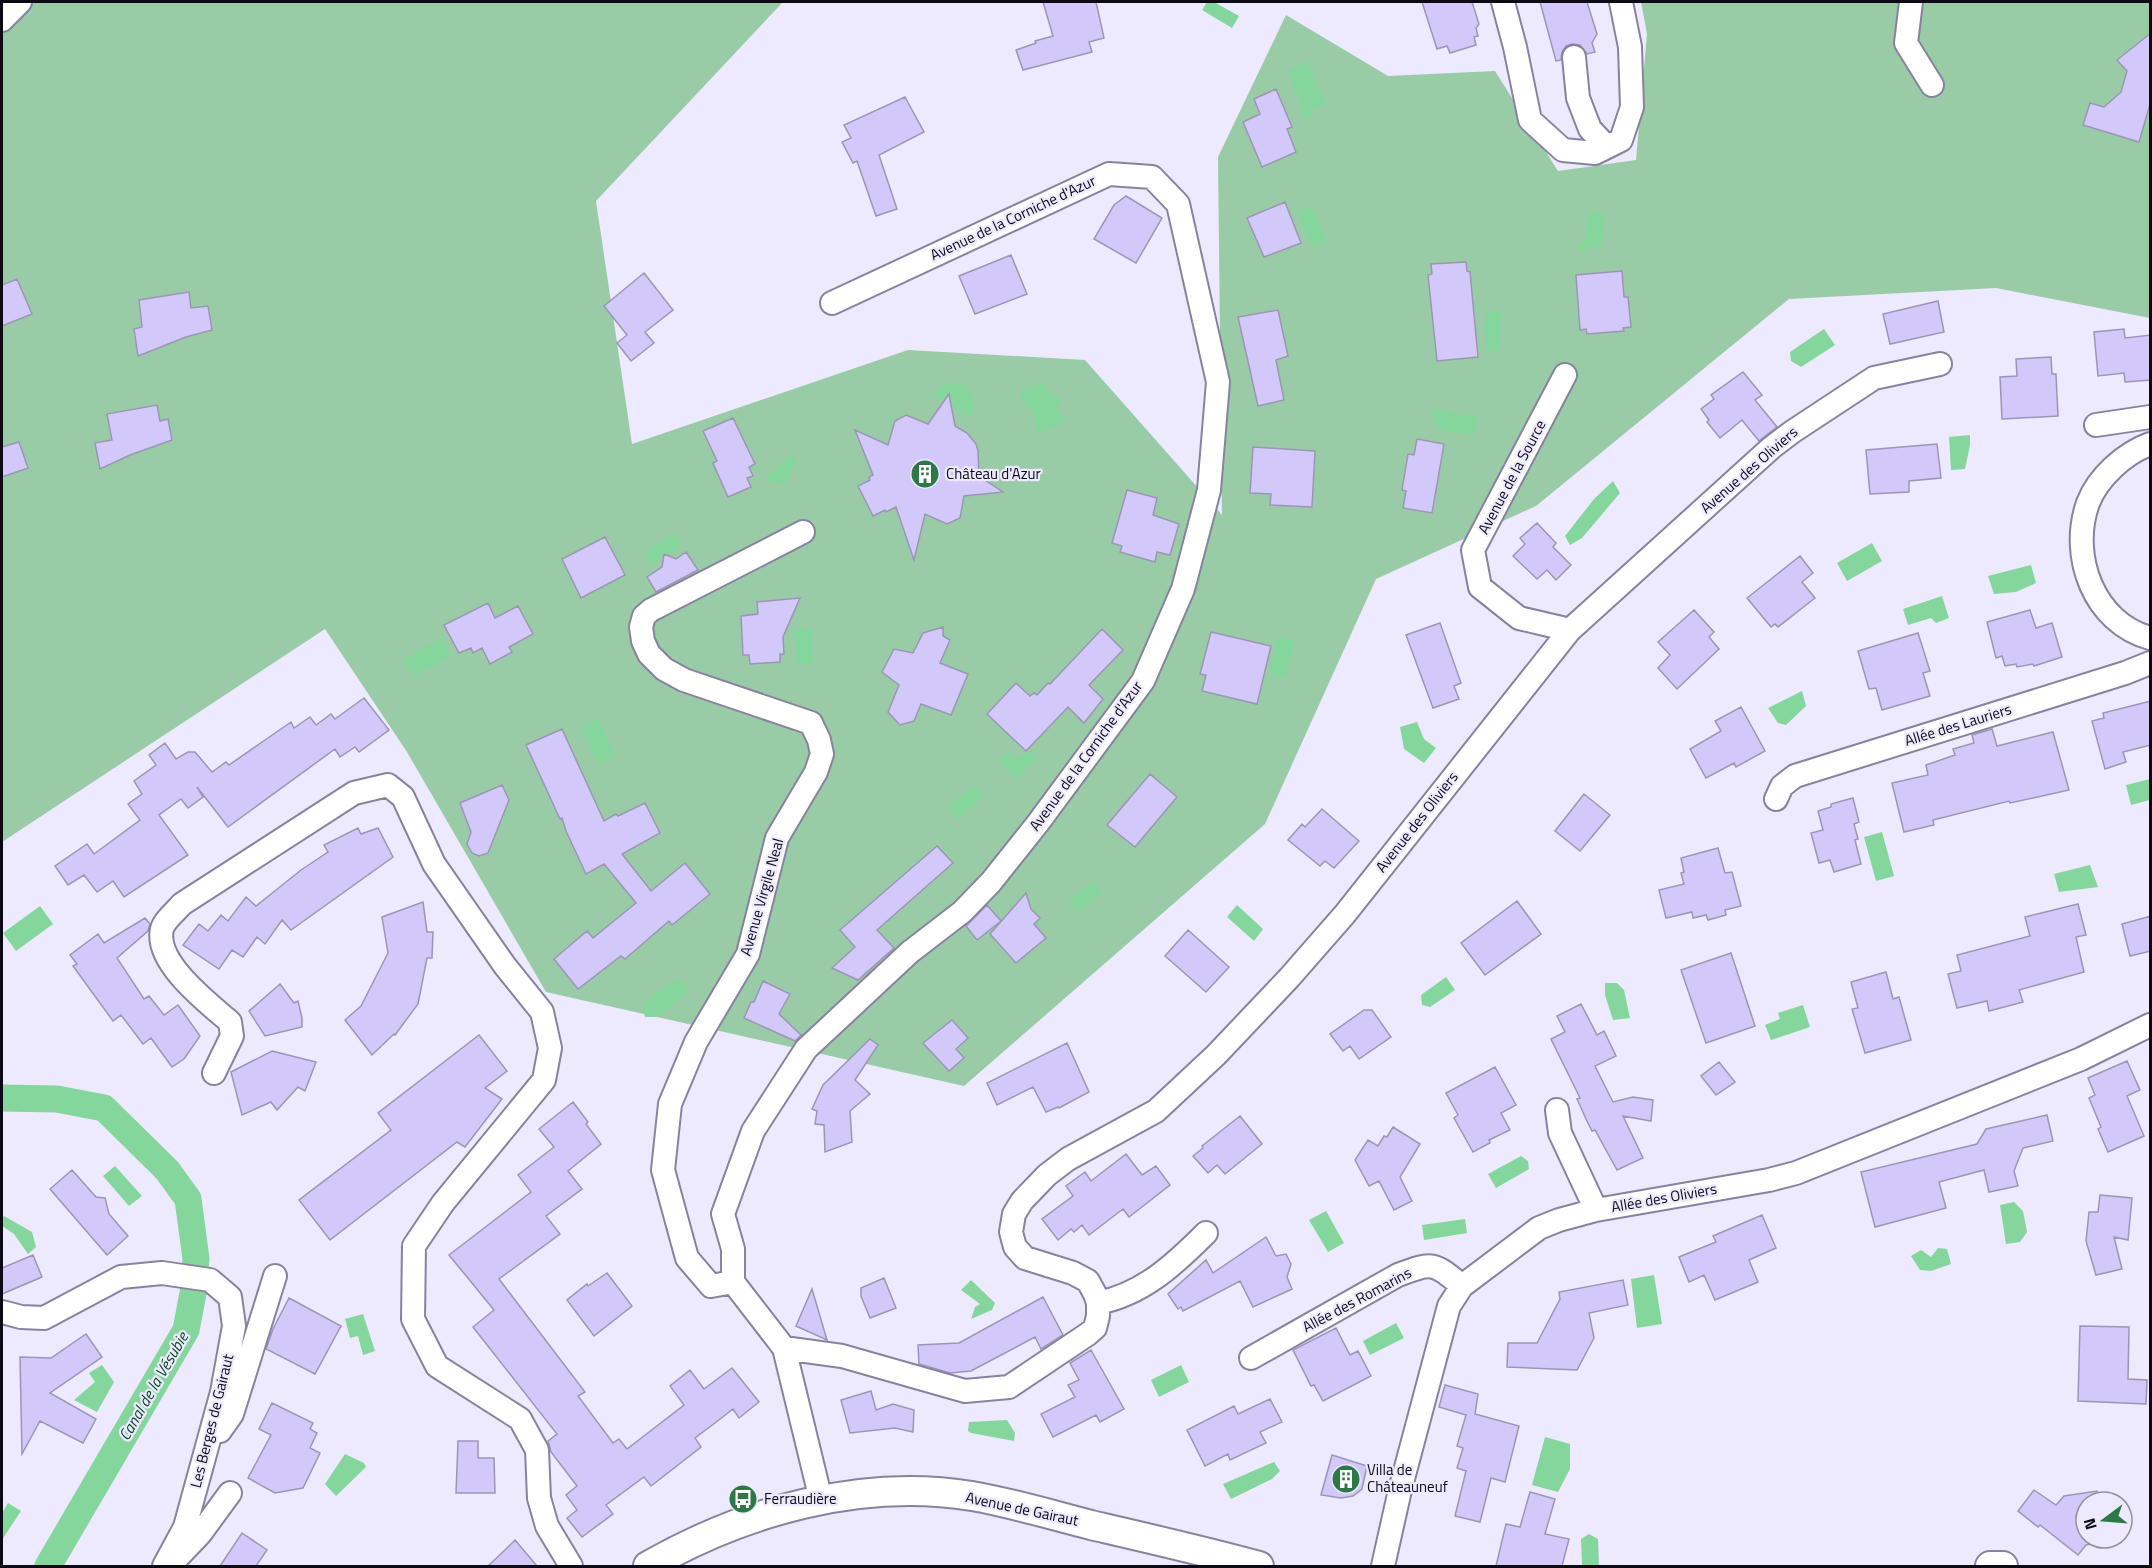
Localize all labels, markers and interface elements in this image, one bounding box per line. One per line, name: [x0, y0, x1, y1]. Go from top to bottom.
street label: Avenue de la Corniche d'Azur: [926, 169, 1099, 266]
street label: Avenue de la Source: [1472, 416, 1551, 538]
street label: Avenue des Oliviers: [1695, 421, 1803, 519]
building icon: Château d'Azur: [909, 458, 941, 490]
place label: Château d'Azur: [946, 462, 1041, 485]
street label: Avenue de la Corniche d'Azur: [1023, 676, 1148, 836]
street label: Allée des Lauriers: [1901, 697, 2014, 752]
street label: Avenue des Oliviers: [1370, 766, 1464, 877]
street label: Avenue Virgile Neal: [734, 835, 789, 958]
street label: Allée des Oliviers: [1609, 1177, 1719, 1218]
street label: Allée des Romarins: [1298, 1261, 1415, 1338]
water label: Canal de la Vésubie: [112, 1326, 195, 1445]
street label: Les Berges de Gairaut: [184, 1351, 239, 1490]
place label: Villa de Châteauneuf: [1367, 1458, 1448, 1498]
building icon: Villa de Châteauneuf: [1330, 1463, 1362, 1495]
bus stop icon: Ferraudière: [727, 1483, 759, 1515]
street label: Avenue de Gairaut: [963, 1485, 1081, 1532]
place label: Ferraudière: [764, 1487, 836, 1510]
north arrow: [2074, 1490, 2134, 1550]
text: N: [2077, 1515, 2103, 1533]

